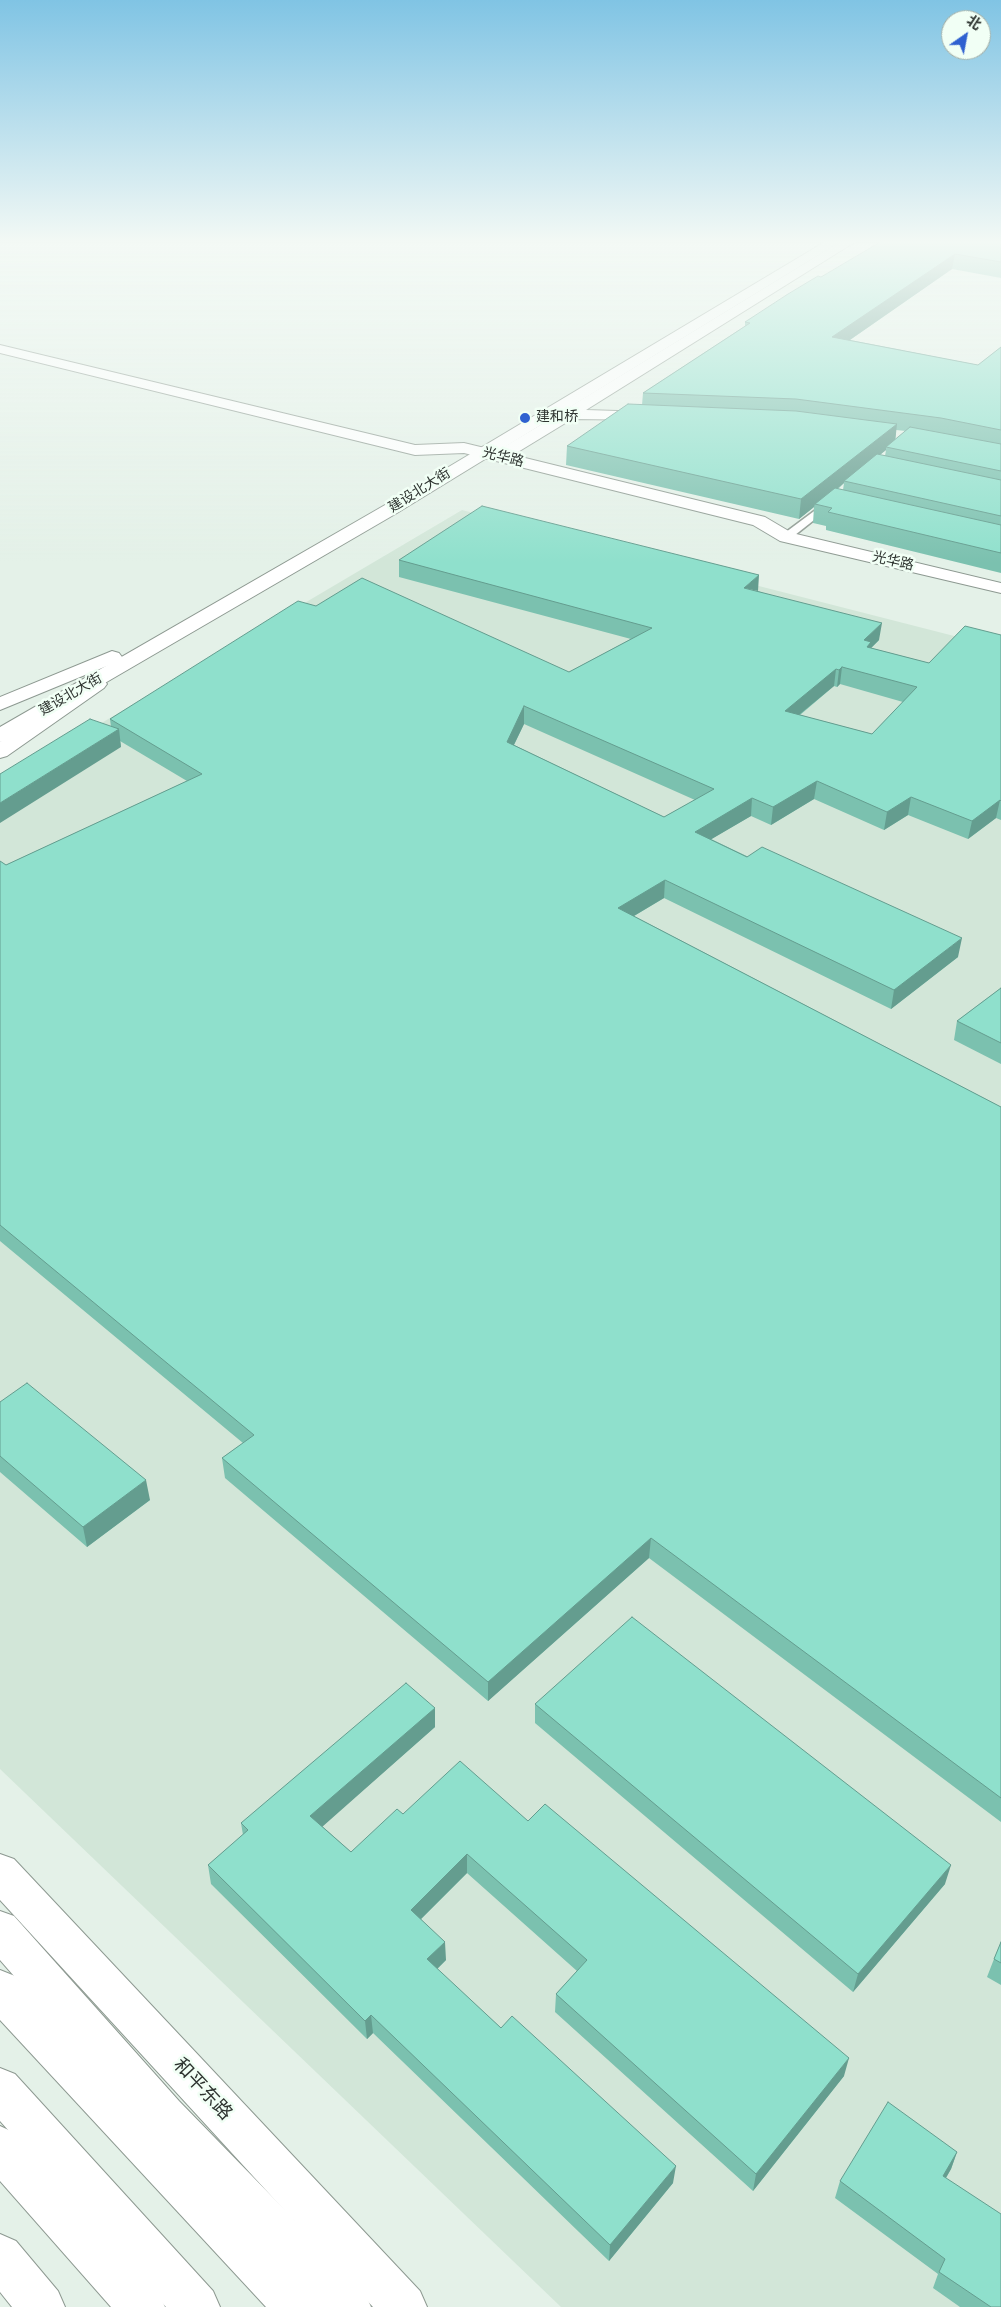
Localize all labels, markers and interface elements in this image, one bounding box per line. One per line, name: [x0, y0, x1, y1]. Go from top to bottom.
north arrow: [941, 10, 991, 60]
text: 北: [963, 11, 985, 35]
place label: 建和桥: [536, 410, 578, 426]
marker: 建和桥: [518, 411, 532, 425]
street label: 光华路: [481, 445, 525, 471]
street label: 建设北大街: [386, 465, 454, 517]
street label: 光华路: [871, 549, 915, 575]
street label: 建设北大街: [36, 670, 106, 720]
street label: 和平东路: [168, 2054, 236, 2126]

